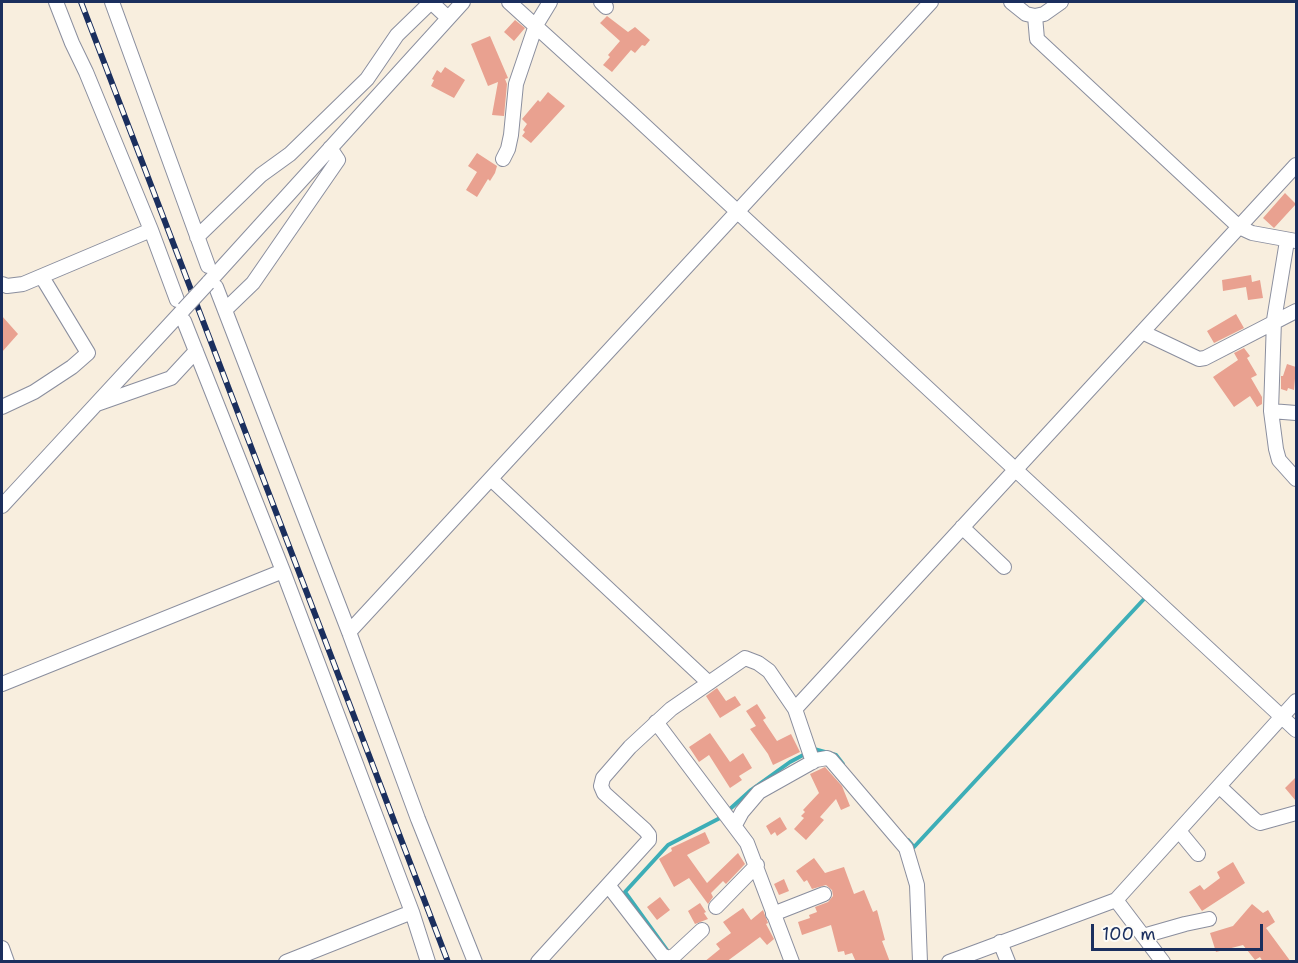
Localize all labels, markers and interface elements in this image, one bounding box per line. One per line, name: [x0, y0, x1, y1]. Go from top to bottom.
scale bar: [1094, 912, 1266, 950]
text: 100 m: [1102, 922, 1156, 946]

